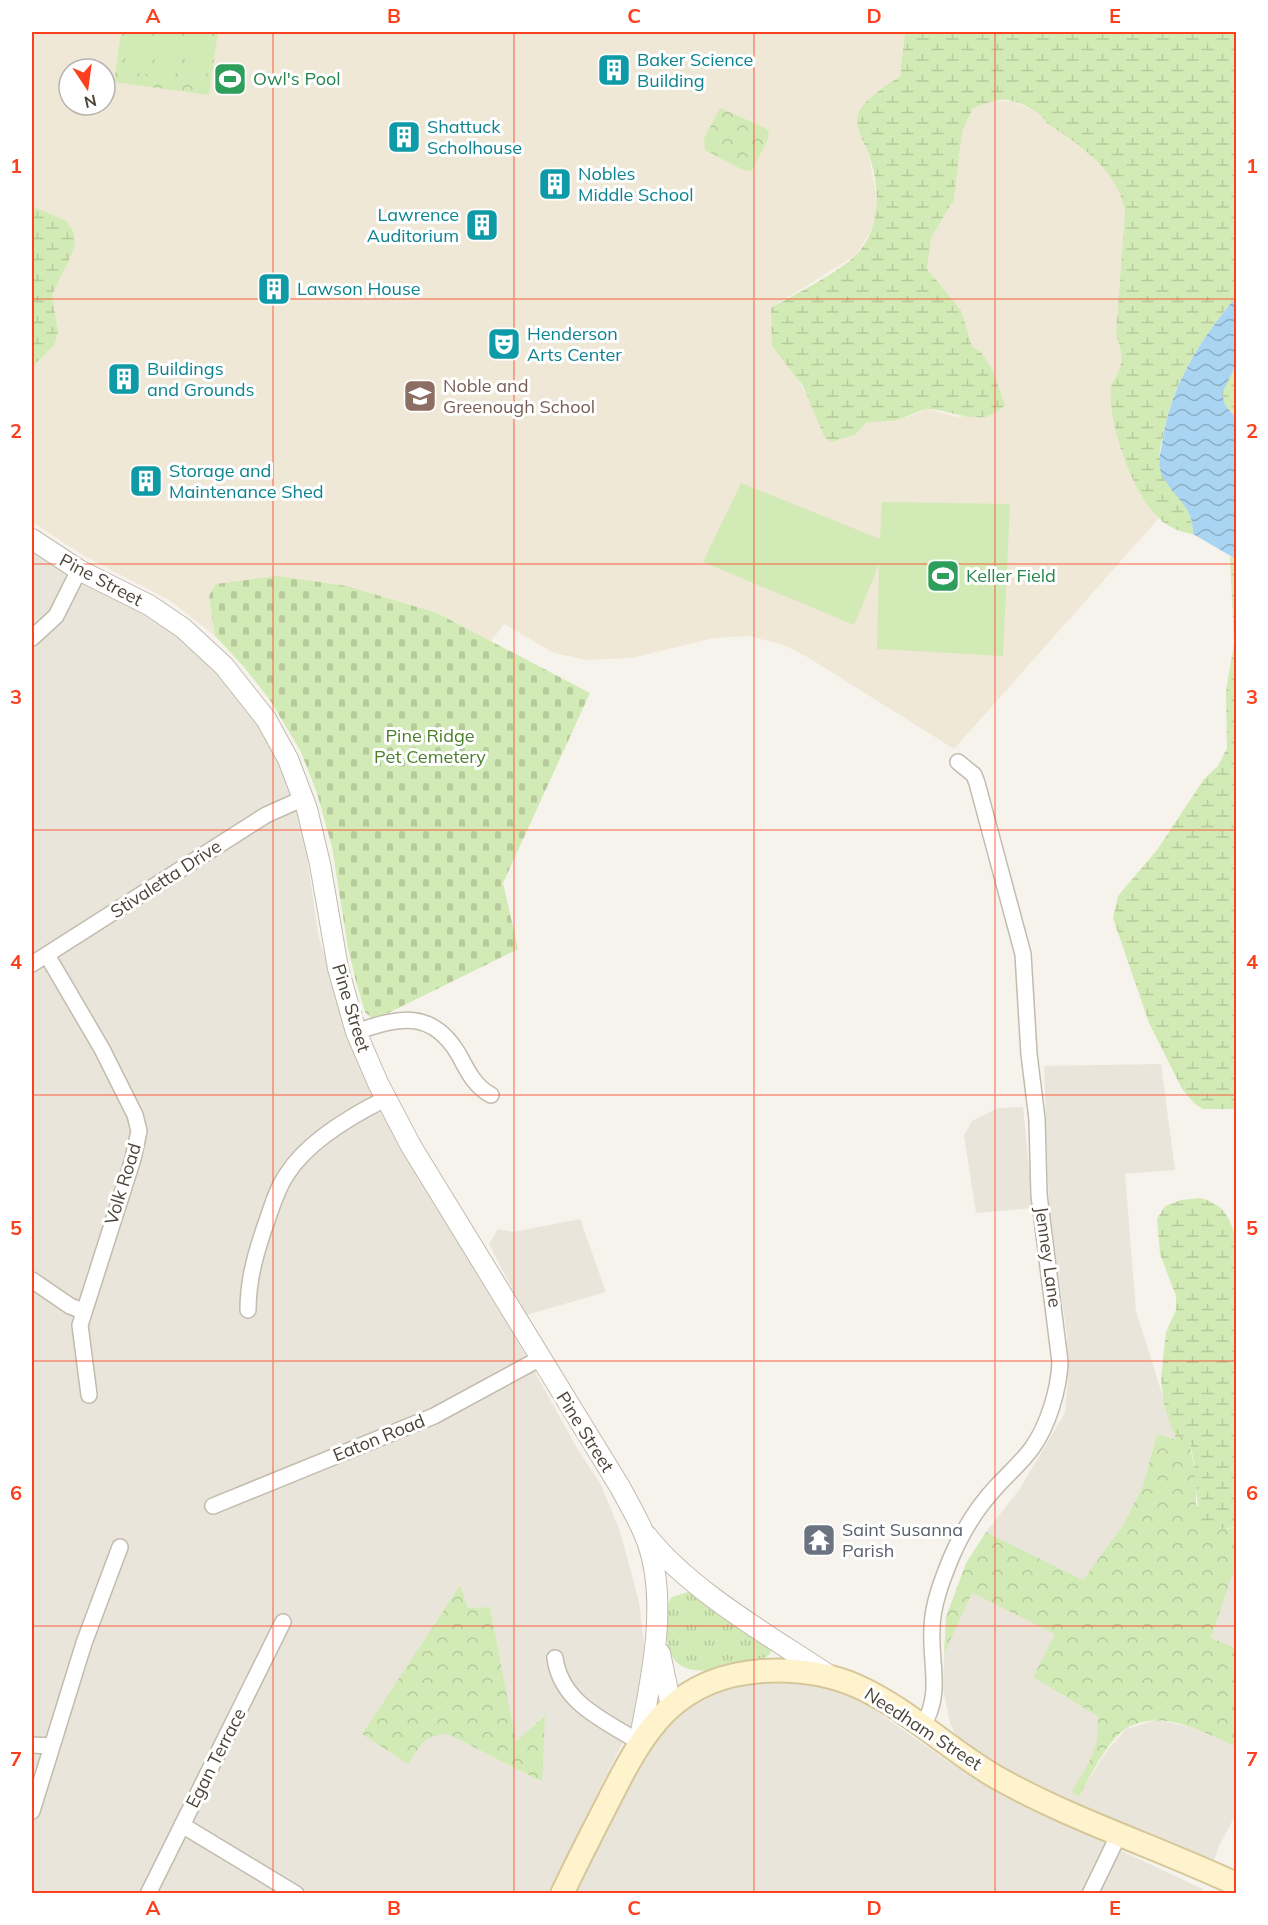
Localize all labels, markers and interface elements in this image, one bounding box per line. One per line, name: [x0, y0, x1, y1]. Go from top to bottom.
text: A: [146, 3, 161, 28]
text: B: [387, 3, 401, 28]
text: C: [627, 3, 641, 28]
text: D: [866, 3, 882, 28]
text: E: [1109, 3, 1121, 28]
place label: Baker Science Building: [637, 48, 753, 92]
building icon: Baker Science Building: [596, 52, 632, 88]
north arrow: [57, 57, 117, 117]
sports icon: Owl's Pool: [212, 61, 248, 97]
place label: Owl's Pool: [253, 67, 341, 90]
text: N: [82, 91, 99, 113]
place label: Shattuck Scholhouse: [427, 115, 522, 159]
building icon: Shattuck Scholhouse: [386, 119, 422, 155]
text: 1: [10, 153, 22, 178]
text: 1: [1246, 153, 1258, 178]
place label: Nobles Middle School: [578, 162, 694, 206]
building icon: Nobles Middle School: [537, 166, 573, 202]
place label: Lawrence Auditorium: [367, 203, 459, 247]
building icon: Lawrence Auditorium: [464, 207, 500, 243]
building icon: Lawson House: [256, 271, 292, 307]
place label: Lawson House: [297, 277, 421, 300]
place label: Henderson Arts Center: [527, 322, 622, 366]
theatre icon: Henderson Arts Center: [486, 326, 522, 362]
place label: Buildings and Grounds: [147, 357, 254, 401]
building icon: Buildings and Grounds: [106, 361, 142, 397]
place label: Noble and Greenough School: [443, 374, 595, 418]
school or university icon: Noble and Greenough School: [402, 378, 438, 414]
text: 2: [10, 418, 22, 443]
text: 2: [1246, 418, 1258, 443]
place label: Storage and Maintenance Shed: [169, 459, 324, 503]
building icon: Storage and Maintenance Shed: [128, 463, 164, 499]
street label: Pine Street: [56, 548, 147, 611]
sports icon: Keller Field: [925, 558, 961, 594]
place label: Keller Field: [966, 564, 1056, 587]
text: 3: [10, 684, 22, 709]
text: 3: [1246, 684, 1258, 709]
park label: Pine Ridge Pet Cemetery: [374, 724, 486, 768]
street label: Stivaletta Drive: [106, 834, 225, 923]
text: 4: [10, 949, 22, 974]
text: 4: [1246, 949, 1258, 974]
street label: Pine Street: [327, 961, 376, 1055]
street label: Volk Road: [99, 1140, 146, 1227]
street label: Jenney Lane: [1030, 1205, 1067, 1309]
text: 5: [10, 1215, 22, 1240]
text: 5: [1246, 1215, 1258, 1240]
street label: Pine Street: [552, 1387, 619, 1476]
street label: Eaton Road: [329, 1409, 428, 1466]
text: 6: [10, 1480, 22, 1505]
text: 6: [1246, 1480, 1258, 1505]
place label: Saint Susanna Parish: [842, 1518, 963, 1562]
temple icon: Saint Susanna Parish: [801, 1522, 837, 1558]
street label: Needham Street: [860, 1682, 986, 1775]
street label: Egan Terrace: [181, 1704, 251, 1812]
text: 7: [10, 1746, 22, 1771]
text: 7: [1246, 1746, 1258, 1771]
text: A: [146, 1895, 161, 1920]
text: B: [387, 1895, 401, 1920]
text: C: [627, 1895, 641, 1920]
text: D: [866, 1895, 882, 1920]
text: E: [1109, 1895, 1121, 1920]

